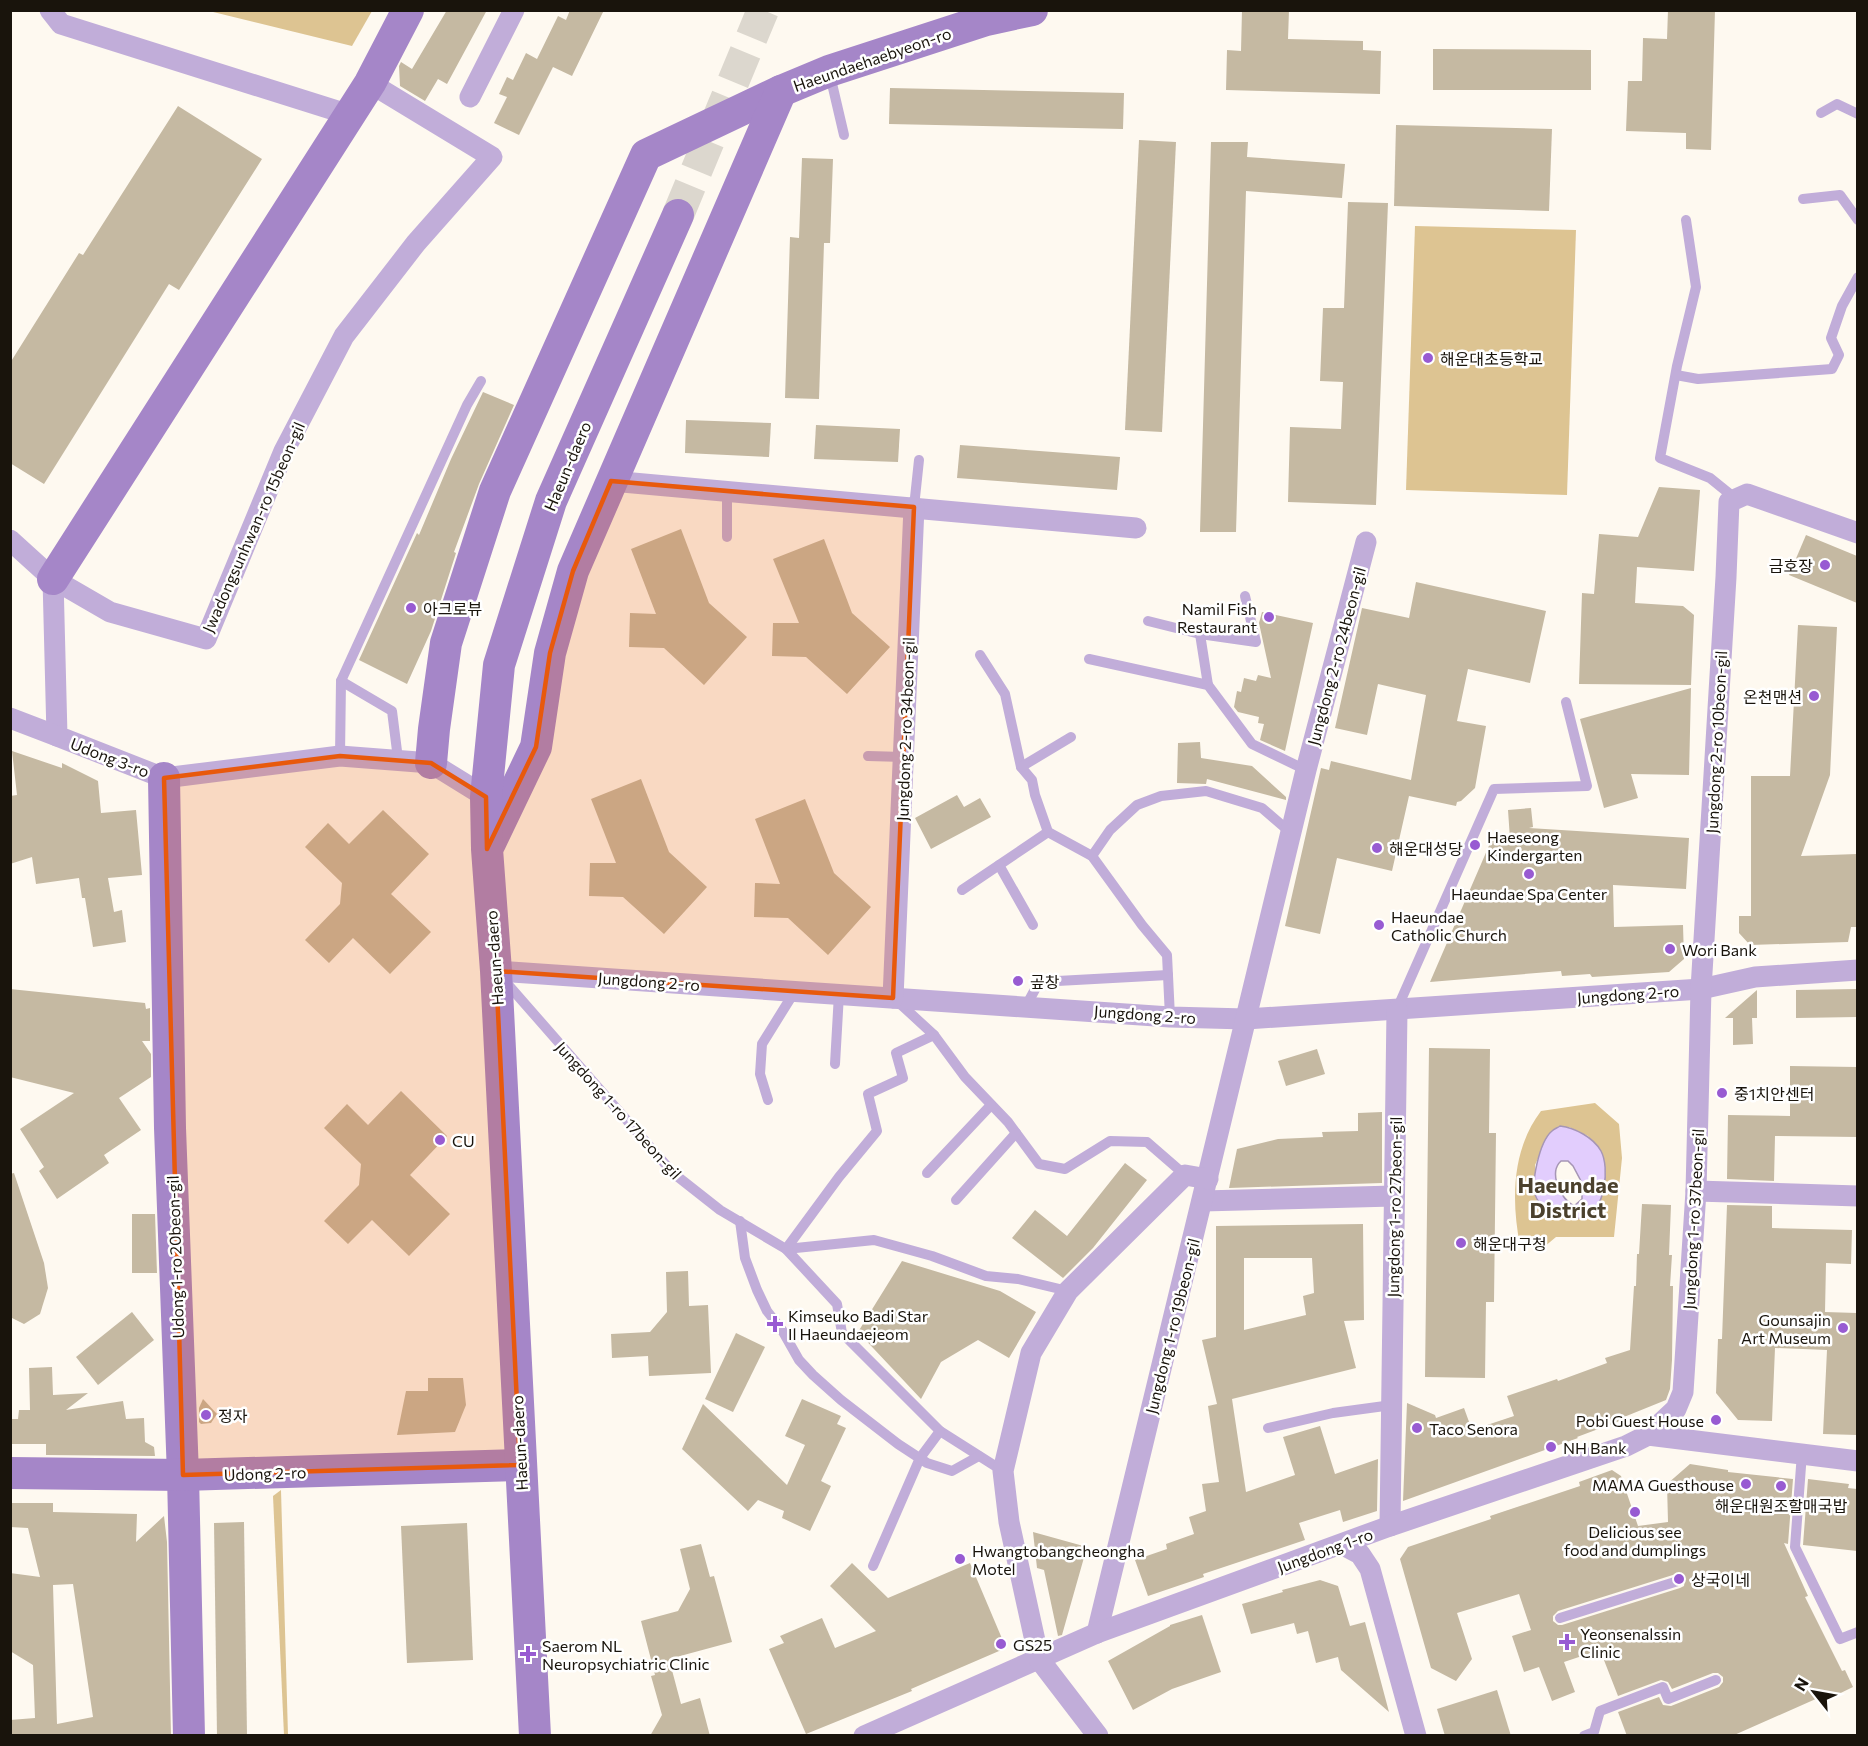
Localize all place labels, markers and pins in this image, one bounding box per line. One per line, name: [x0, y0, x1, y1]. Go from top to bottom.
place label: 해운대초등학교: [1440, 349, 1543, 368]
marker: 해운대초등학교: [1421, 351, 1435, 365]
place label: 금호장: [1769, 556, 1813, 575]
marker: 금호장: [1818, 558, 1832, 572]
place label: 아크로뷰: [423, 599, 482, 618]
place label: Namil Fish Restaurant: [1177, 599, 1257, 636]
marker: 아크로뷰: [404, 601, 418, 615]
marker: Namil Fish Restaurant: [1262, 610, 1276, 624]
place label: 온천맨션: [1743, 687, 1802, 706]
marker: 온천맨션: [1807, 689, 1821, 703]
place label: Haeseong Kindergarten: [1487, 827, 1582, 864]
marker: Haeseong Kindergarten: [1468, 838, 1482, 852]
place label: 해운대성당: [1389, 839, 1463, 858]
marker: 해운대성당: [1370, 841, 1384, 855]
marker: Haeundae Spa Center: [1522, 867, 1536, 881]
place label: Haeundae Spa Center: [1451, 884, 1608, 903]
place label: Haeundae Catholic Church: [1391, 907, 1507, 944]
marker: Haeundae Catholic Church: [1372, 918, 1386, 932]
place label: Wori Bank: [1682, 940, 1757, 959]
marker: Wori Bank: [1663, 942, 1677, 956]
place label: 곺창: [1030, 972, 1060, 991]
marker: 곺창: [1011, 974, 1025, 988]
place label: 중1치안센터: [1734, 1084, 1814, 1103]
marker: 중1치안센터: [1715, 1086, 1729, 1100]
place label: CU: [452, 1131, 475, 1150]
marker: CU: [433, 1133, 447, 1147]
place label: 해운대구청: [1473, 1234, 1547, 1253]
marker: 해운대구청: [1454, 1236, 1468, 1250]
place label: Kimseuko Badi Star Il Haeundaejeom: [788, 1306, 929, 1343]
place label: Gounsajin Art Museum: [1741, 1310, 1831, 1347]
marker: Kimseuko Badi Star Il Haeundaejeom: [766, 1315, 784, 1333]
marker: Gounsajin Art Museum: [1836, 1321, 1850, 1335]
place label: 정자: [218, 1406, 248, 1425]
marker: 정자: [199, 1408, 213, 1422]
place label: Pobi Guest House: [1576, 1411, 1704, 1430]
marker: Pobi Guest House: [1709, 1413, 1723, 1427]
place label: Taco Senora: [1429, 1419, 1518, 1438]
marker: Taco Senora: [1410, 1421, 1424, 1435]
place label: NH Bank: [1563, 1438, 1627, 1457]
marker: NH Bank: [1544, 1440, 1558, 1454]
place label: MAMA Guesthouse: [1592, 1475, 1734, 1494]
marker: MAMA Guesthouse: [1739, 1477, 1753, 1491]
marker: 해운대원조할매국밥: [1774, 1479, 1788, 1493]
place label: 해운대원조할매국밥: [1715, 1496, 1848, 1515]
marker: Delicious see food and dumplings: [1628, 1505, 1642, 1519]
place label: Delicious see food and dumplings: [1564, 1522, 1706, 1559]
place label: Hwangtobangcheongha Motel: [972, 1541, 1145, 1578]
marker: Hwangtobangcheongha Motel: [953, 1552, 967, 1566]
place label: 상국이네: [1691, 1570, 1750, 1589]
marker: 상국이네: [1672, 1572, 1686, 1586]
place label: Yeonsenalssin Clinic: [1580, 1624, 1681, 1661]
marker: Yeonsenalssin Clinic: [1558, 1633, 1576, 1651]
place label: GS25: [1013, 1635, 1052, 1654]
place label: Saerom NL Neuropsychiatric Clinic: [542, 1636, 710, 1673]
marker: GS25: [994, 1637, 1008, 1651]
marker: Saerom NL Neuropsychiatric Clinic: [519, 1645, 537, 1663]

